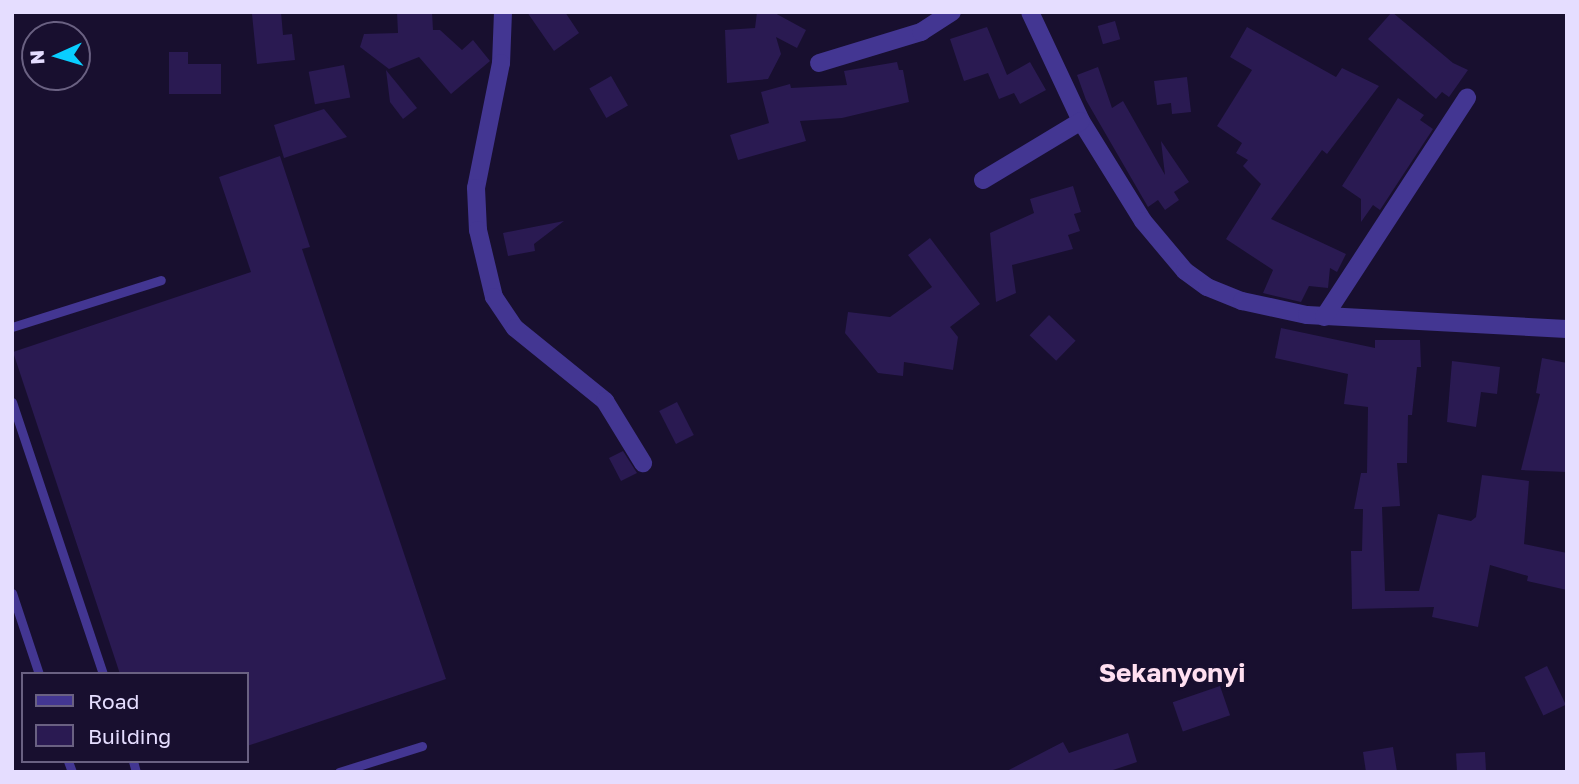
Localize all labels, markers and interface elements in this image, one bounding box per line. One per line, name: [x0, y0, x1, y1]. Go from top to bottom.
north arrow: [21, 21, 91, 91]
text: N: [25, 49, 49, 65]
district label: Sekanyonyi: [1099, 657, 1245, 689]
legend: [21, 672, 248, 763]
text: Road: [88, 688, 139, 714]
text: Building: [88, 723, 171, 749]

